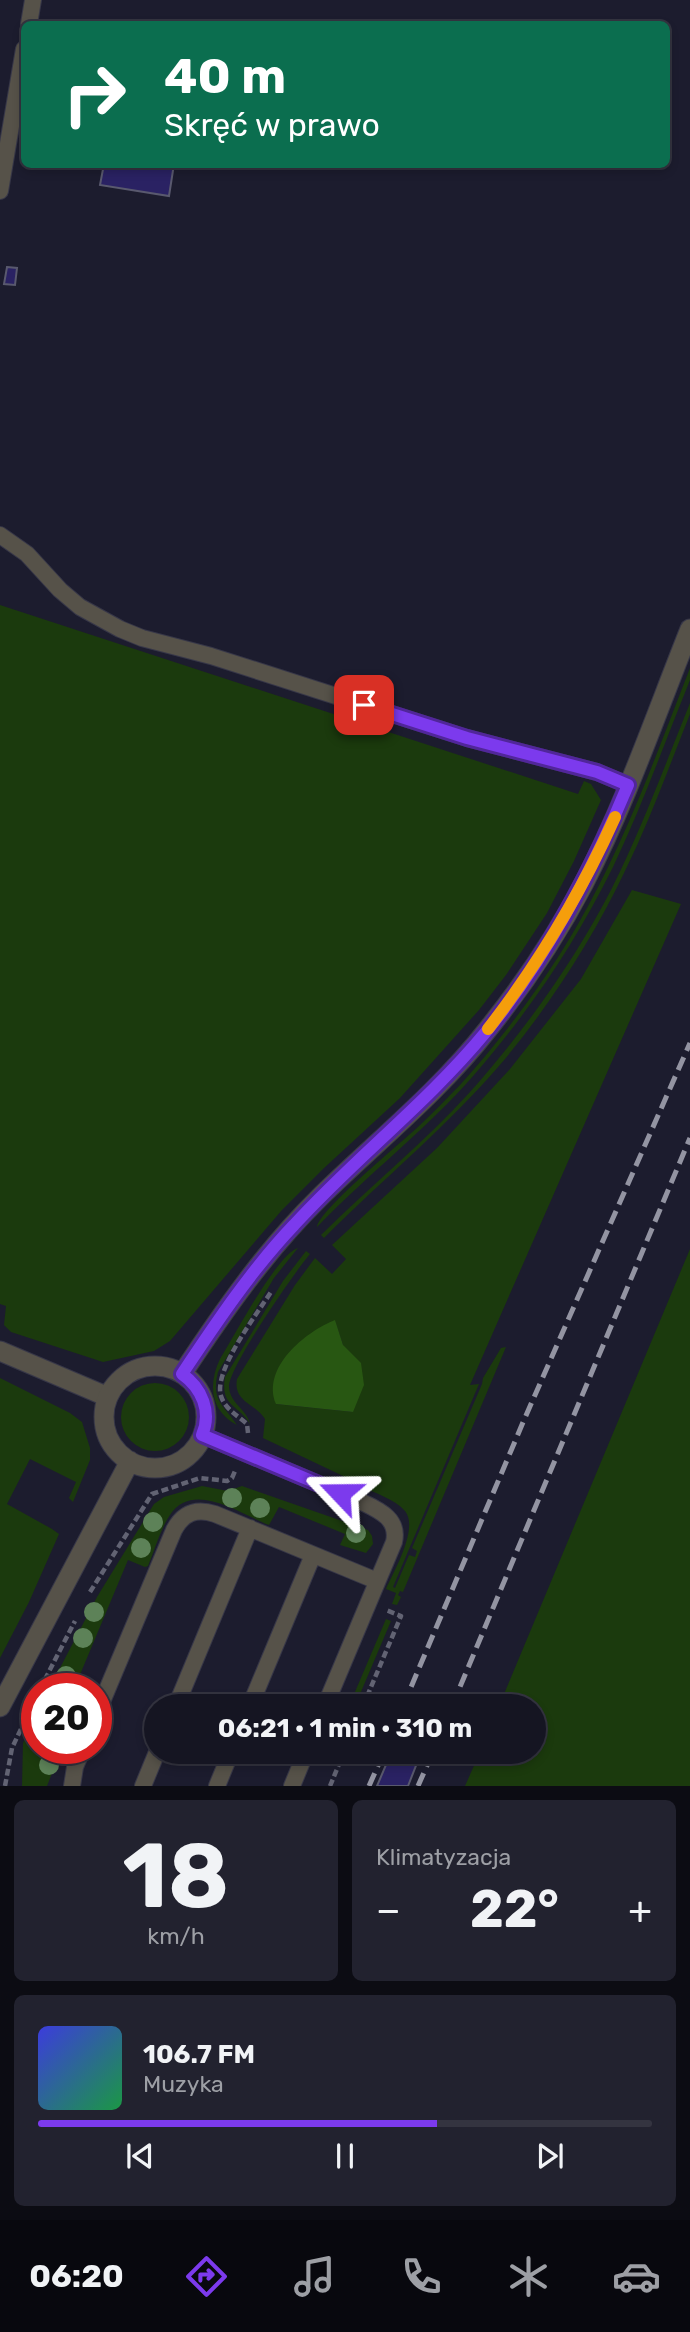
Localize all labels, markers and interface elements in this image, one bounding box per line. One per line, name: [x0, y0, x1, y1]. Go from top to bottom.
text: 40 m: [164, 47, 286, 105]
icon: right: [49, 49, 140, 140]
text: Skręć w prawo: [164, 106, 380, 144]
pin: [334, 675, 394, 735]
icon: arrive: [345, 686, 383, 724]
position arrow: [303, 1456, 377, 1530]
speed limit sign: 20: [21, 1673, 112, 1764]
text: 06:21 · 1 min · 310 m: [218, 1713, 472, 1744]
text: 18: [123, 1822, 229, 1930]
text: Klimatyzacja: [376, 1843, 511, 1871]
text: 22°: [470, 1878, 559, 1940]
text: −: [376, 1887, 401, 1933]
text: +: [628, 1887, 652, 1933]
text: km/h: [147, 1922, 205, 1950]
text: 106.7 FM: [143, 2039, 255, 2070]
text: Muzyka: [143, 2070, 224, 2098]
icon: previous: [121, 2137, 159, 2175]
icon: pause: [326, 2137, 364, 2175]
icon: next: [531, 2137, 569, 2175]
icon: directions: [182, 2252, 231, 2301]
icon: music: [290, 2252, 339, 2301]
icon: phone: [397, 2252, 446, 2301]
icon: climate: [504, 2252, 553, 2301]
icon: car: [612, 2252, 661, 2301]
text: 06:20: [29, 2257, 124, 2295]

